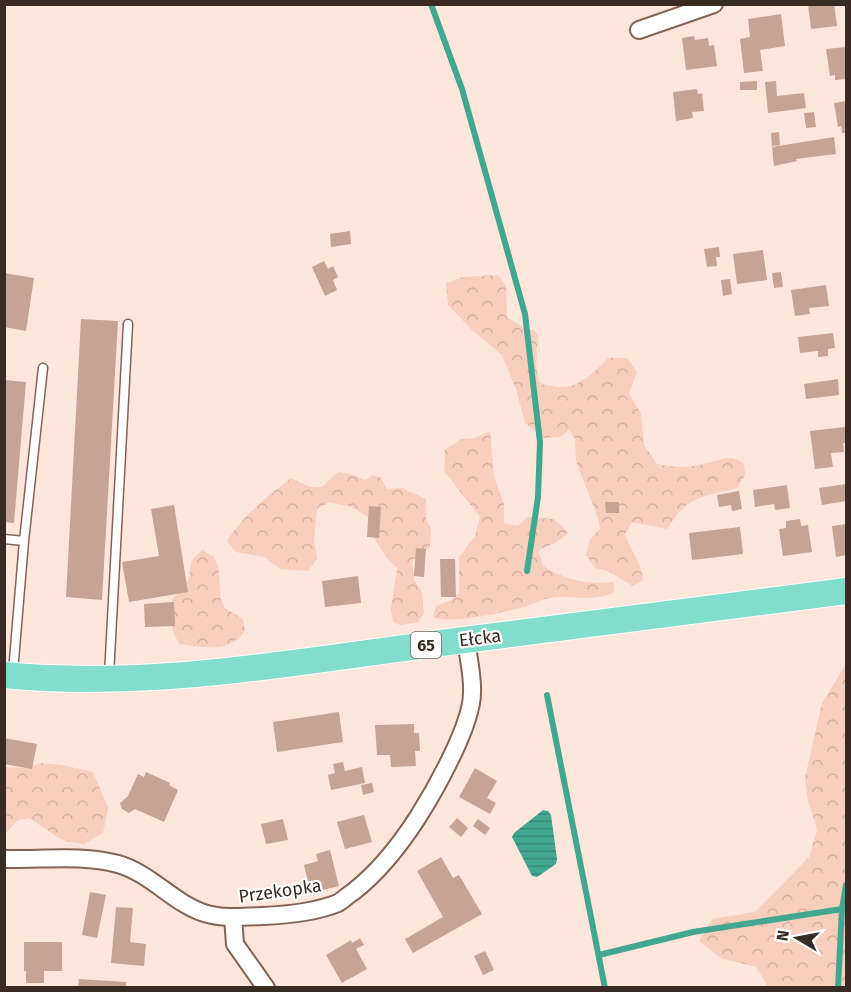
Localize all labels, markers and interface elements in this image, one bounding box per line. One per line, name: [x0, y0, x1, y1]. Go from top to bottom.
street label: Ełcka: [458, 625, 502, 651]
road number: 65: [411, 632, 441, 658]
street label: Przekopka: [237, 874, 323, 908]
north arrow: [767, 908, 827, 968]
text: N: [772, 929, 793, 942]

